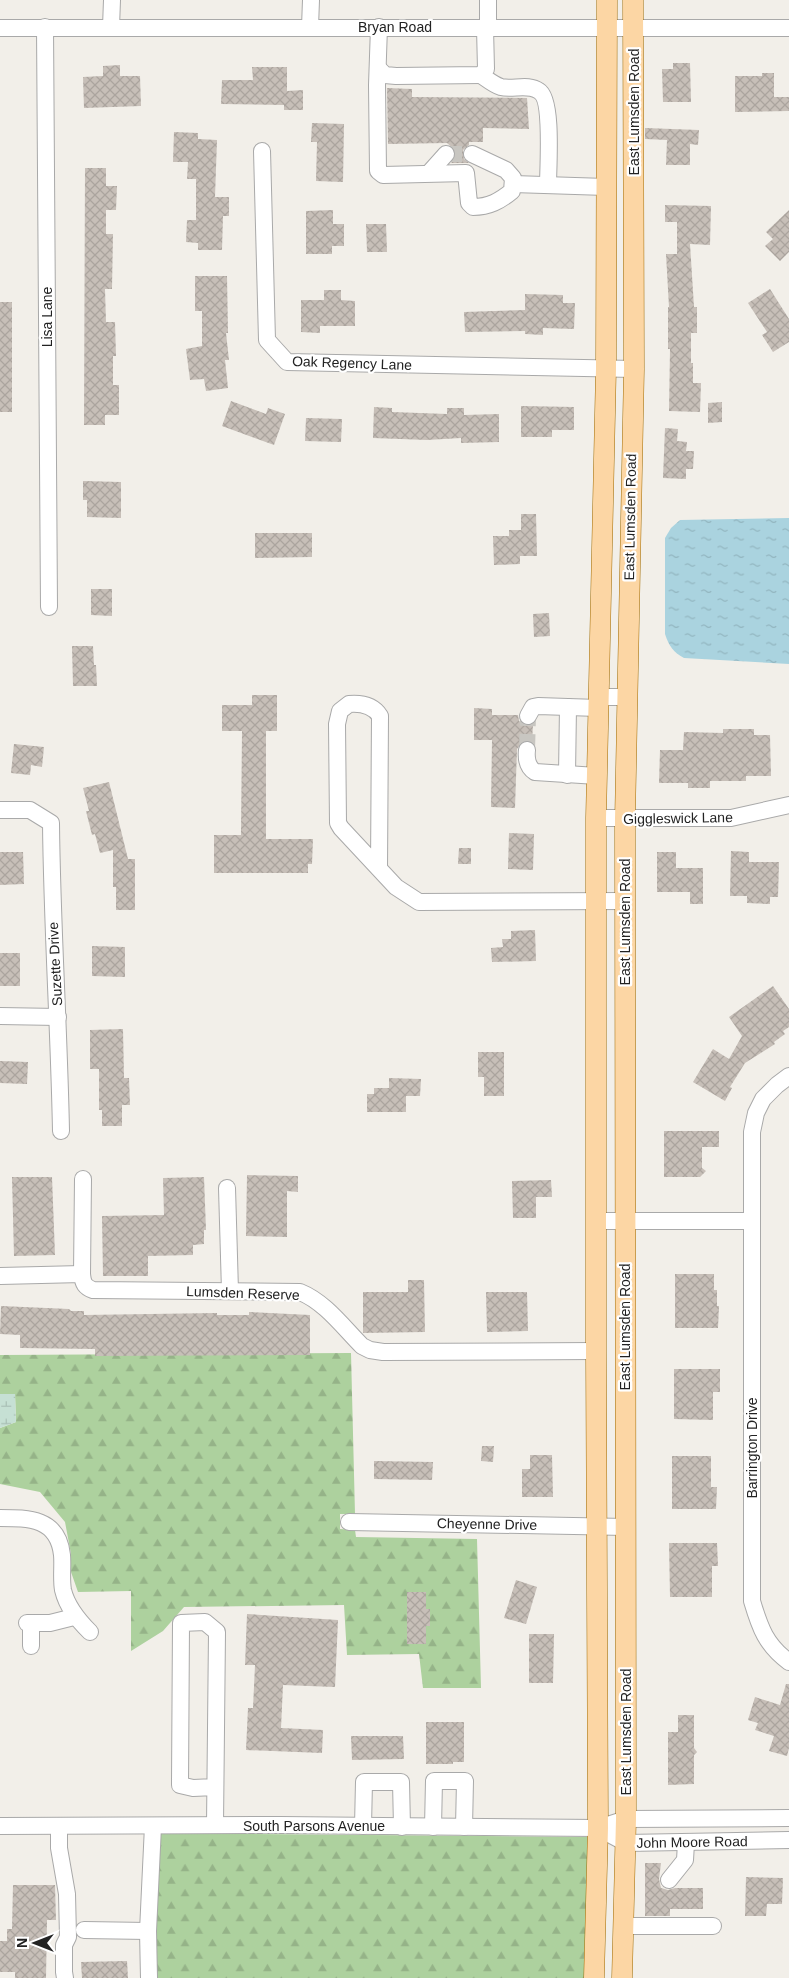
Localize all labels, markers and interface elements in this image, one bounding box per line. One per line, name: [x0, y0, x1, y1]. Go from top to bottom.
street label: Bryan Road: [358, 19, 432, 35]
street label: East Lumsden Road: [626, 49, 642, 175]
street label: Lisa Lane: [39, 286, 55, 347]
street label: Oak Regency Lane: [292, 353, 412, 373]
street label: East Lumsden Road: [621, 453, 639, 581]
street label: Giggleswick Lane: [623, 809, 733, 827]
street label: East Lumsden Road: [617, 859, 633, 985]
street label: Suzette Drive: [45, 921, 65, 1006]
street label: East Lumsden Road: [617, 1264, 633, 1390]
street label: Lumsden Reserve: [186, 1283, 300, 1303]
street label: Barrington Drive: [744, 1397, 760, 1499]
street label: Cheyenne Drive: [437, 1515, 538, 1533]
street label: East Lumsden Road: [618, 1669, 634, 1795]
street label: South Parsons Avenue: [243, 1818, 385, 1834]
street label: John Moore Road: [636, 1833, 748, 1851]
north arrow: [10, 1918, 60, 1968]
text: N: [14, 1938, 30, 1948]

